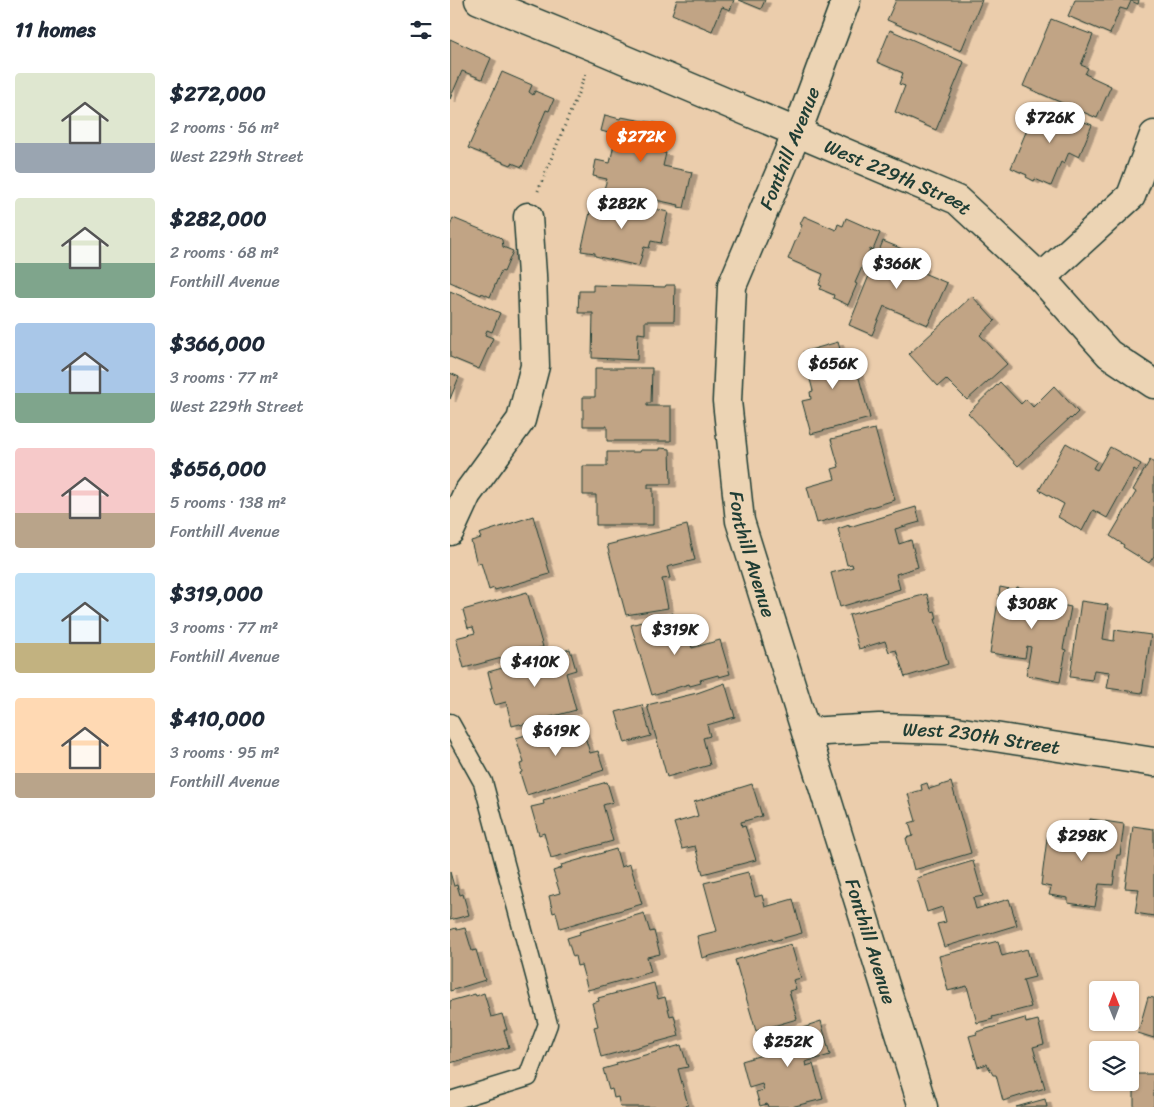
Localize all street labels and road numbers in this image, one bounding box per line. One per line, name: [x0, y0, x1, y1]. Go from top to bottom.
street label: Fonthill Avenue: [750, 81, 829, 215]
street label: West 229th Street: [819, 130, 980, 223]
street label: Fonthill Avenue: [720, 490, 785, 622]
street label: West 230th Street: [902, 713, 1062, 764]
street label: Fonthill Avenue: [836, 874, 906, 1009]

